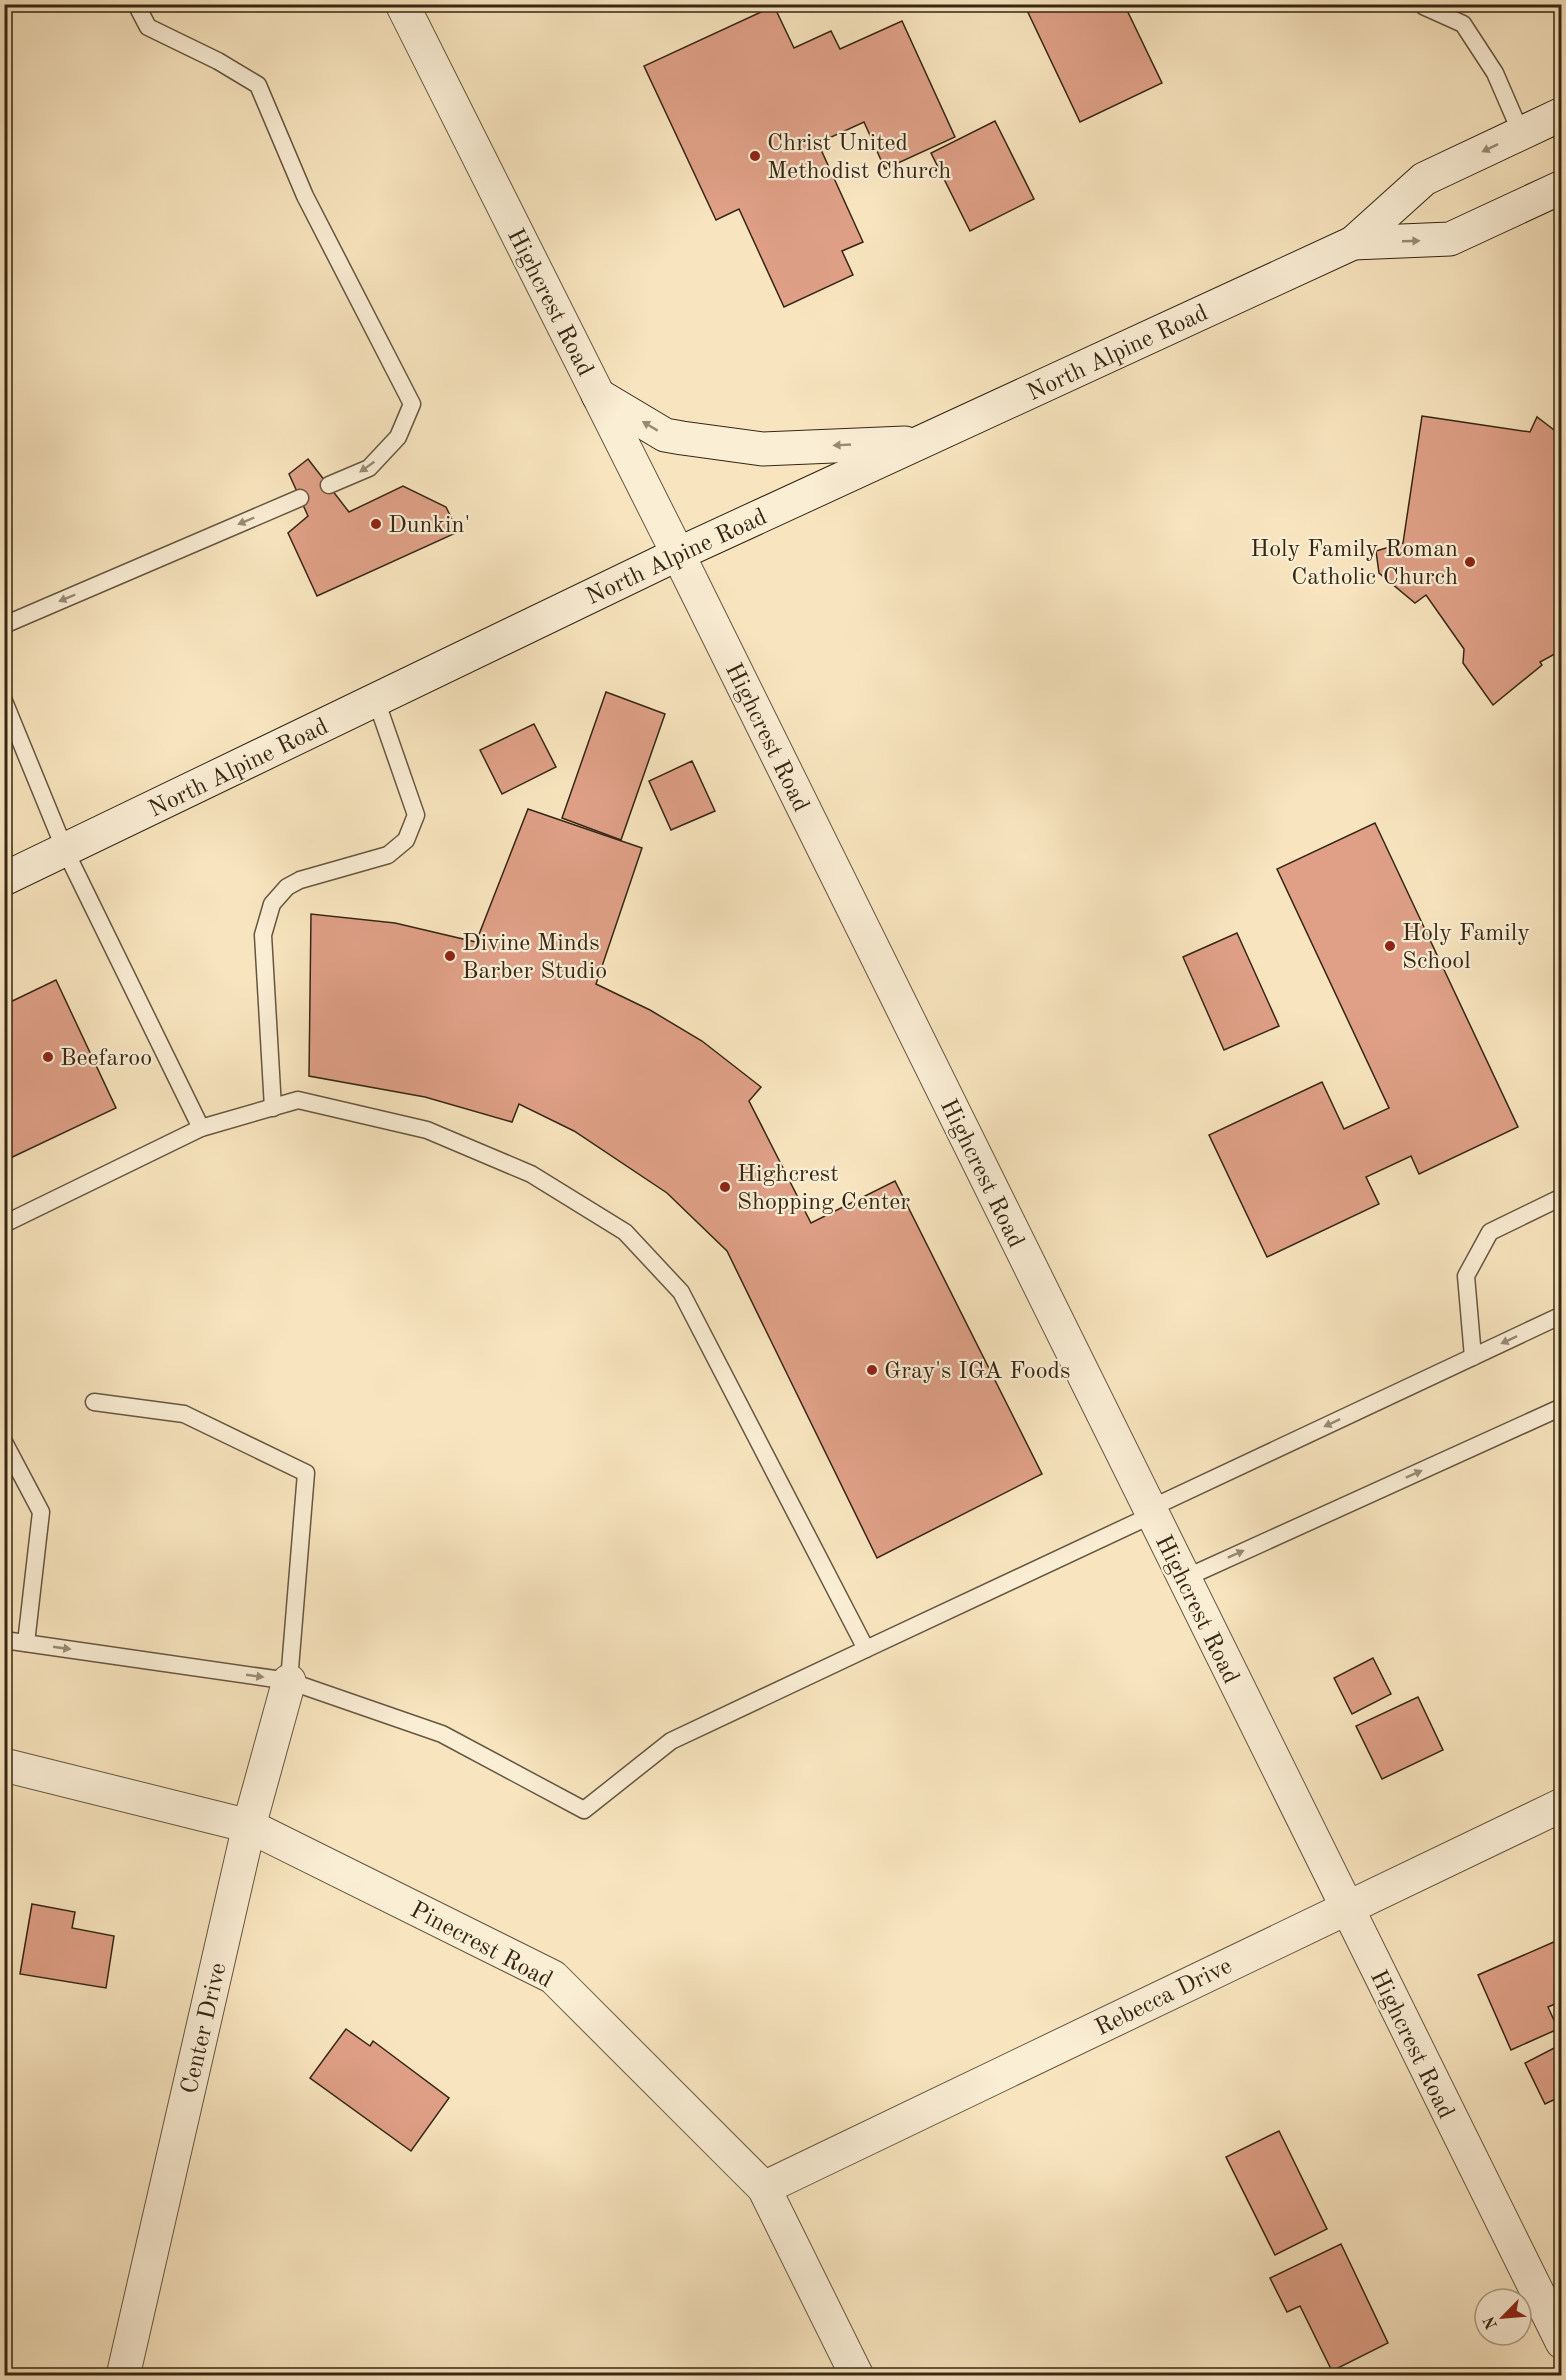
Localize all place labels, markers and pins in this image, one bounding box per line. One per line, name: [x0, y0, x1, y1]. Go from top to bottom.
place label: Christ United Methodist Church: [767, 132, 951, 184]
marker: Christ United Methodist Church: [748, 149, 762, 163]
place label: Dunkin': [388, 514, 470, 538]
marker: Dunkin': [369, 517, 383, 531]
place label: Holy Family Roman Catholic Church: [1250, 538, 1458, 590]
marker: Holy Family Roman Catholic Church: [1463, 555, 1477, 569]
place label: Holy Family School: [1402, 922, 1530, 974]
place label: Divine Minds Barber Studio: [462, 932, 607, 984]
marker: Holy Family School: [1383, 939, 1397, 953]
marker: Divine Minds Barber Studio: [443, 949, 457, 963]
place label: Beefaroo: [60, 1047, 152, 1071]
marker: Beefaroo: [41, 1050, 55, 1064]
place label: Highcrest Shopping Center: [737, 1163, 910, 1215]
marker: Highcrest Shopping Center: [718, 1180, 732, 1194]
place label: Gray's IGA Foods: [884, 1360, 1070, 1384]
marker: Gray's IGA Foods: [865, 1363, 879, 1377]

